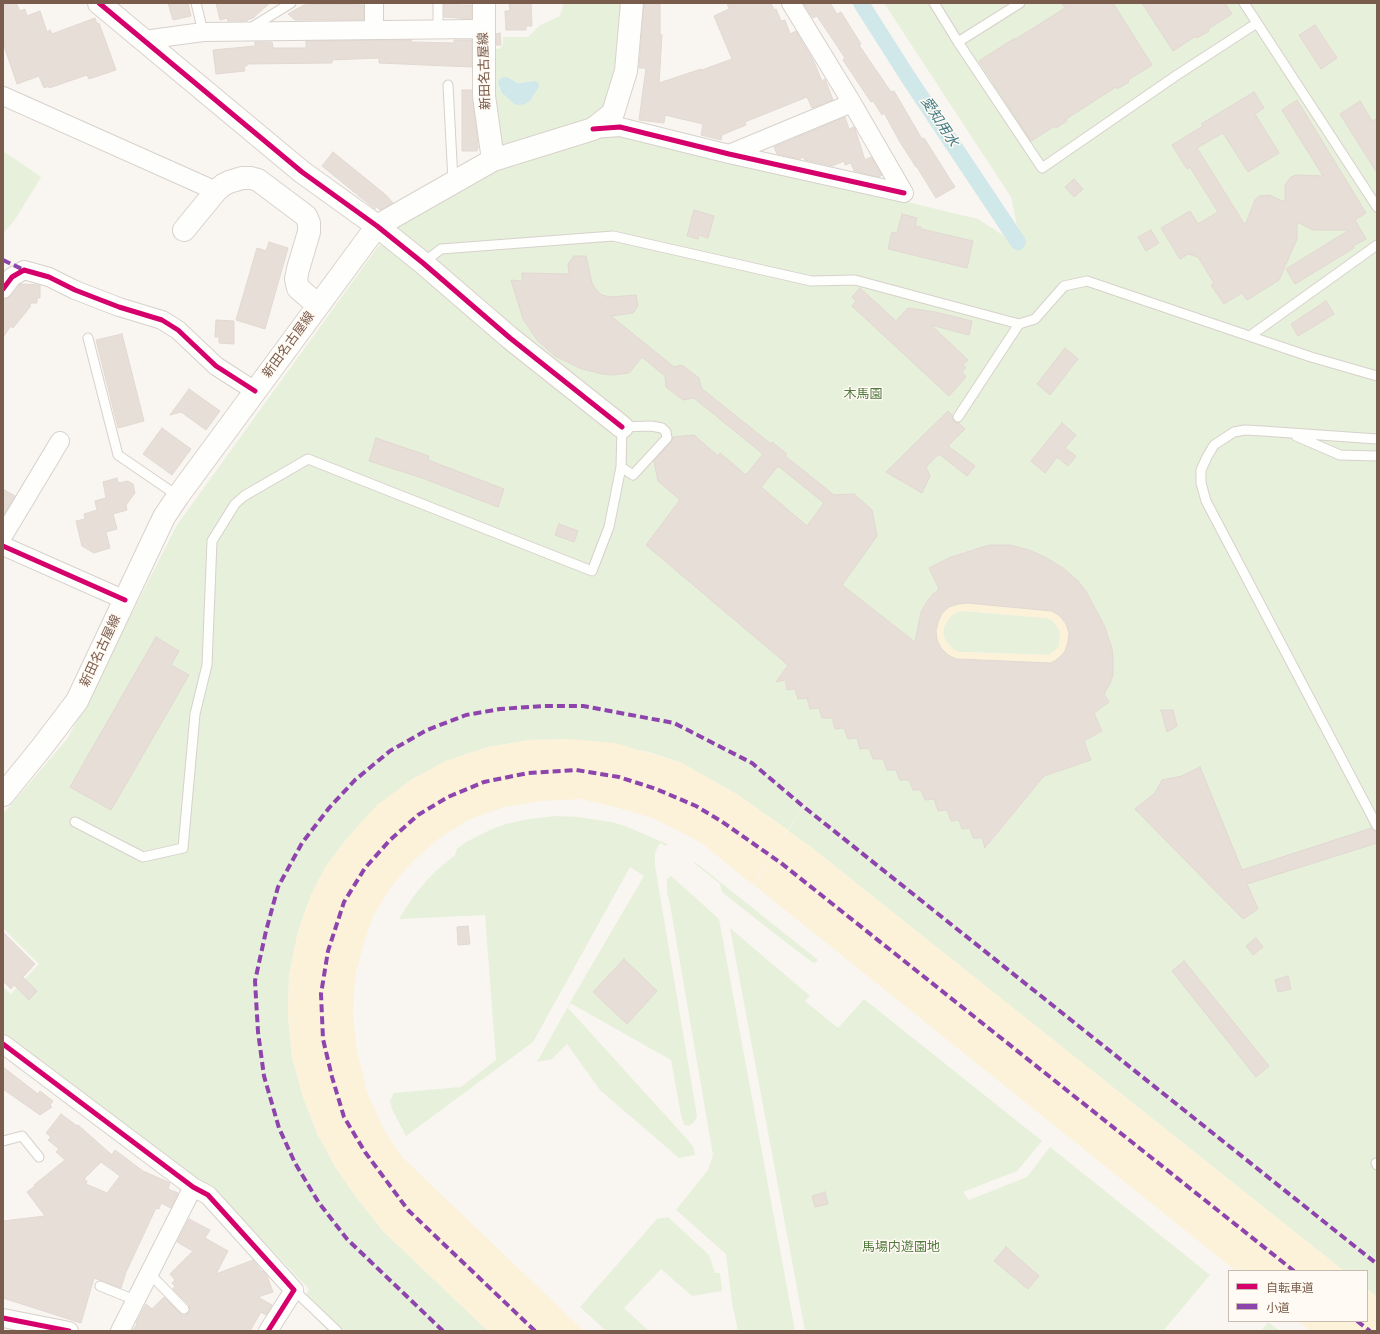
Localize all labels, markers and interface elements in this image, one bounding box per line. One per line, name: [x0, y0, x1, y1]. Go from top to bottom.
street label: 新田名古屋線: [476, 32, 494, 110]
water label: 愛知用水: [917, 94, 961, 150]
street label: 新田名古屋線: [260, 309, 318, 381]
park label: 木馬園: [844, 387, 882, 403]
street label: 新田名古屋線: [77, 612, 125, 690]
park label: 馬場内遊園地: [862, 1240, 940, 1256]
legend: [1228, 1270, 1368, 1322]
text: 自転車道: [1266, 1281, 1314, 1295]
text: 小道: [1266, 1301, 1290, 1315]

